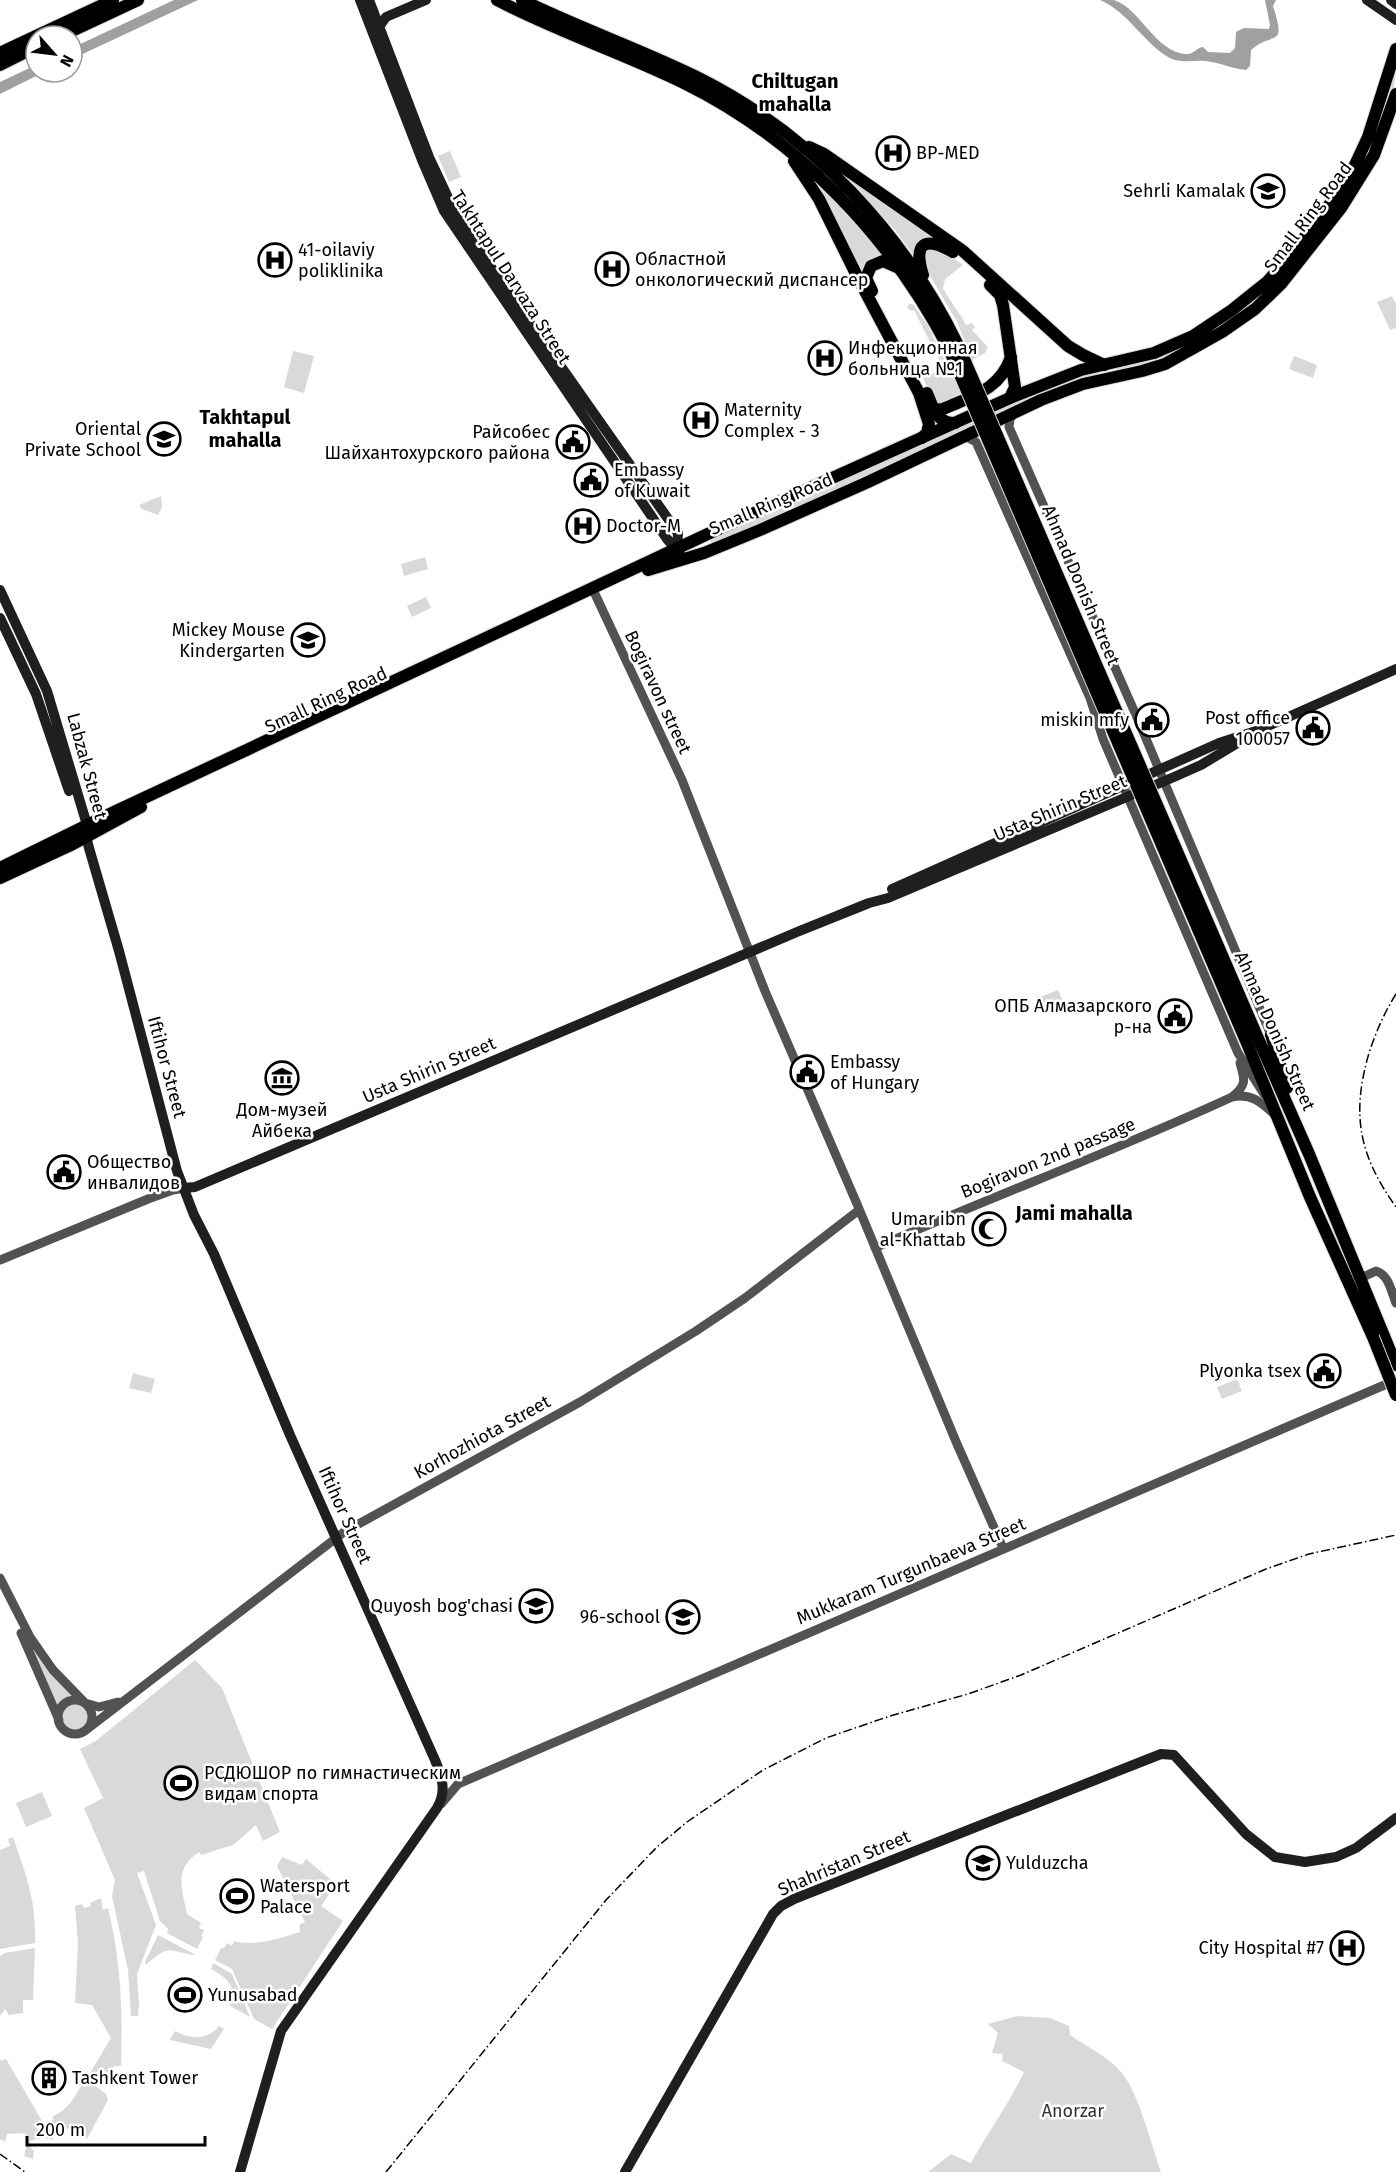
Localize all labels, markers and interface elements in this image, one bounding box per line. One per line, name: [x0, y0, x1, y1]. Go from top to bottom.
north arrow: [24, 24, 84, 84]
text: N: [56, 52, 78, 70]
district label: Chiltugаn mahalla: [751, 69, 839, 116]
hospital icon: BP-MED: [875, 135, 911, 171]
place label: BP-MED: [916, 142, 980, 164]
street label: Small Ring Road: [1259, 158, 1357, 276]
school or university icon: Sehrli Kamalak: [1250, 173, 1286, 209]
place label: Sehrli Kamalak: [1123, 180, 1246, 202]
street label: Takhtapul Darvaza Street: [447, 186, 576, 368]
place label: 41-oilaviy poliklinika: [298, 239, 383, 282]
hospital icon: 41-oilaviy poliklinika: [257, 242, 293, 278]
place label: Областной онкологический диспансер: [635, 248, 868, 291]
hospital icon: Областной онкологический диспансер: [594, 251, 630, 287]
place label: Инфекционная больница №1: [848, 337, 978, 380]
hospital icon: Инфекционная больница №1: [807, 340, 843, 376]
place label: Maternity Complex - 3: [724, 399, 820, 442]
hospital icon: Maternity Complex - 3: [683, 402, 719, 438]
district label: Takhtapul mahalla: [199, 405, 291, 452]
place label: Oriental Private School: [24, 418, 141, 461]
school or university icon: Oriental Private School: [146, 421, 182, 457]
place label: Райсобес Шайхантохурского района: [325, 421, 550, 464]
public building icon: Райсобес Шайхантохурского района: [555, 424, 591, 460]
place label: Embassy of Kuwait: [614, 459, 691, 502]
public building icon: Embassy of Kuwait: [573, 462, 609, 498]
street label: Small Ring Road: [706, 468, 836, 540]
street label: Ahmad Donish Street: [1037, 502, 1125, 669]
hospital icon: Doctor-M: [565, 508, 601, 544]
place label: Doctor-M: [606, 515, 681, 537]
place label: Mickey Mouse Kindergarten: [172, 619, 285, 662]
school or university icon: Mickey Mouse Kindergarten: [290, 622, 326, 658]
street label: Bogiravon street: [620, 627, 696, 758]
street label: Small Ring Road: [261, 662, 391, 738]
public building icon: miskin mfy: [1134, 702, 1170, 738]
place label: Post office 100057: [1205, 707, 1290, 750]
place label: miskin mfy: [1040, 709, 1129, 731]
street label: Labzak Street: [62, 710, 112, 822]
public building icon: Post office 100057: [1295, 710, 1331, 746]
street label: Usta Shirin Street: [990, 770, 1130, 846]
street label: Ahmad Donish Street: [1230, 948, 1320, 1114]
place label: ОПБ Алмазарского р-на: [994, 995, 1152, 1038]
public building icon: ОПБ Алмазарского р-на: [1157, 998, 1193, 1034]
street label: Iftihor Street: [143, 1014, 191, 1121]
street label: Usta Shirin Street: [359, 1032, 499, 1108]
place label: Embassy of Hungary: [830, 1051, 919, 1094]
public building icon: Embassy of Hungary: [789, 1054, 825, 1090]
museum icon: Дом-музей Айбека: [264, 1060, 300, 1096]
place label: Дом-музей Айбека: [235, 1099, 328, 1142]
street label: Bogiravon 2nd passage: [957, 1113, 1139, 1203]
place label: Общество инвалидов: [87, 1151, 180, 1194]
public building icon: Общество инвалидов: [46, 1154, 82, 1190]
district label: Jami mahalla: [1014, 1201, 1133, 1225]
place label: Umar ibn al-Khattab: [880, 1208, 966, 1251]
mosque icon: Umar ibn al-Khattab: [971, 1211, 1007, 1247]
public building icon: Plyonka tsex: [1306, 1353, 1342, 1389]
place label: Plyonka tsex: [1199, 1360, 1301, 1382]
street label: Korhozhiota Street: [410, 1390, 554, 1484]
street label: Iftihor Street: [314, 1463, 377, 1568]
street label: Mukkaram Turgunbaeva Street: [793, 1512, 1029, 1629]
school or university icon: Quyosh bog'chasi: [518, 1588, 554, 1624]
place label: Quyosh bog'chasi: [370, 1595, 513, 1617]
school or university icon: 96-school: [665, 1599, 701, 1635]
place label: 96-school: [580, 1606, 660, 1628]
place label: РСДЮШОР по гимнастическим видам спорта: [204, 1762, 461, 1805]
sports icon: РСДЮШОР по гимнастическим видам спорта: [163, 1765, 199, 1801]
street label: Shahristan Street: [775, 1825, 914, 1901]
school or university icon: Yulduzcha: [965, 1845, 1001, 1881]
place label: Yulduzcha: [1006, 1852, 1089, 1874]
place label: Watersport Palace: [260, 1875, 350, 1918]
sports icon: Watersport Palace: [219, 1878, 255, 1914]
hospital icon: City Hospital #7: [1329, 1930, 1365, 1966]
place label: City Hospital #7: [1198, 1937, 1324, 1959]
sports icon: Yunusabad: [167, 1977, 203, 2013]
place label: Yunusabad: [208, 1984, 298, 2006]
building icon: Tashkent Tower: [31, 2060, 67, 2096]
place label: Tashkent Tower: [72, 2067, 198, 2089]
park label: Anorzar: [1042, 2100, 1104, 2122]
scale bar: [27, 2109, 206, 2147]
text: 200 m: [36, 2119, 85, 2141]

